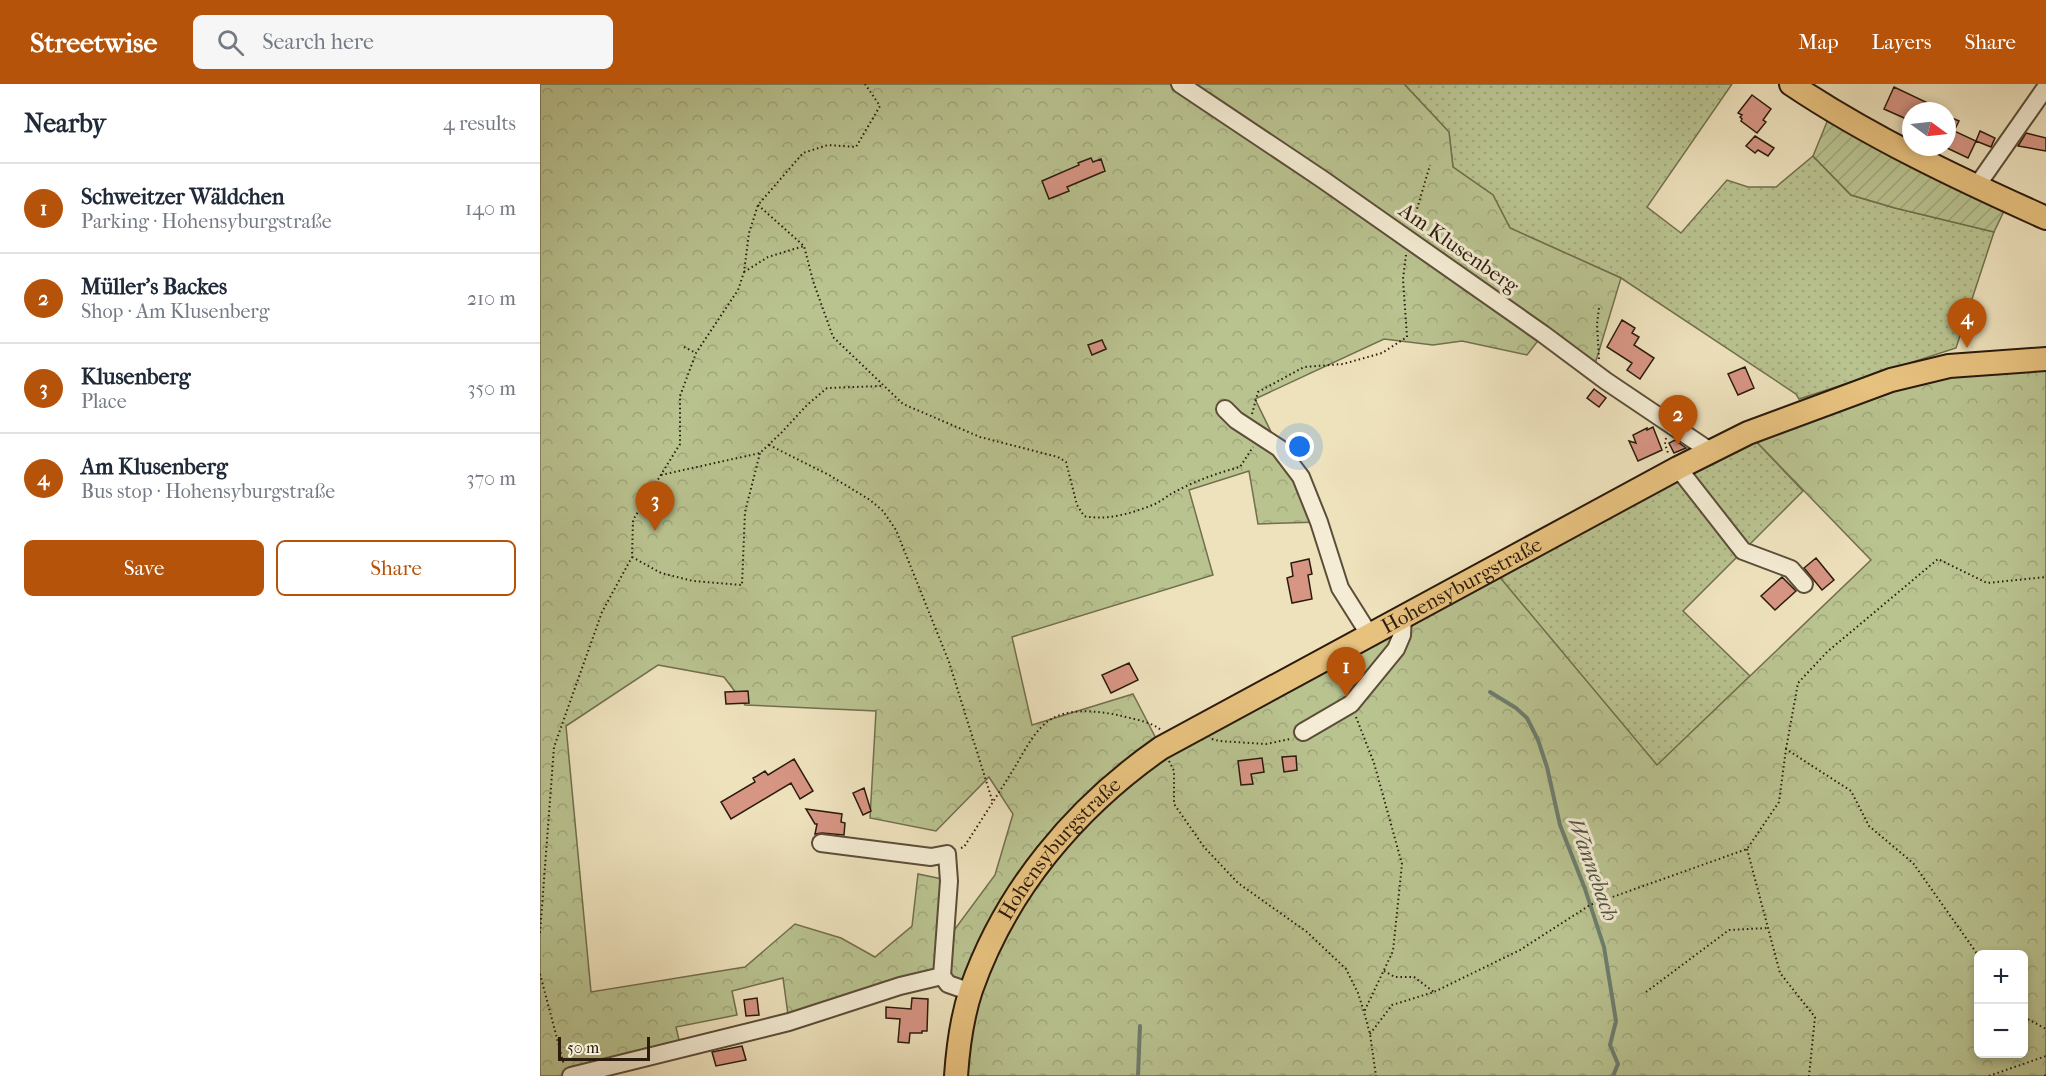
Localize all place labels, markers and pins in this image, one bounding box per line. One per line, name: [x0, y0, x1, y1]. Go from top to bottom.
pin: 4: [1948, 298, 1986, 348]
pin: 2: [1658, 396, 1698, 445]
pin: 3: [636, 482, 674, 531]
pin: 1: [1326, 648, 1366, 697]

